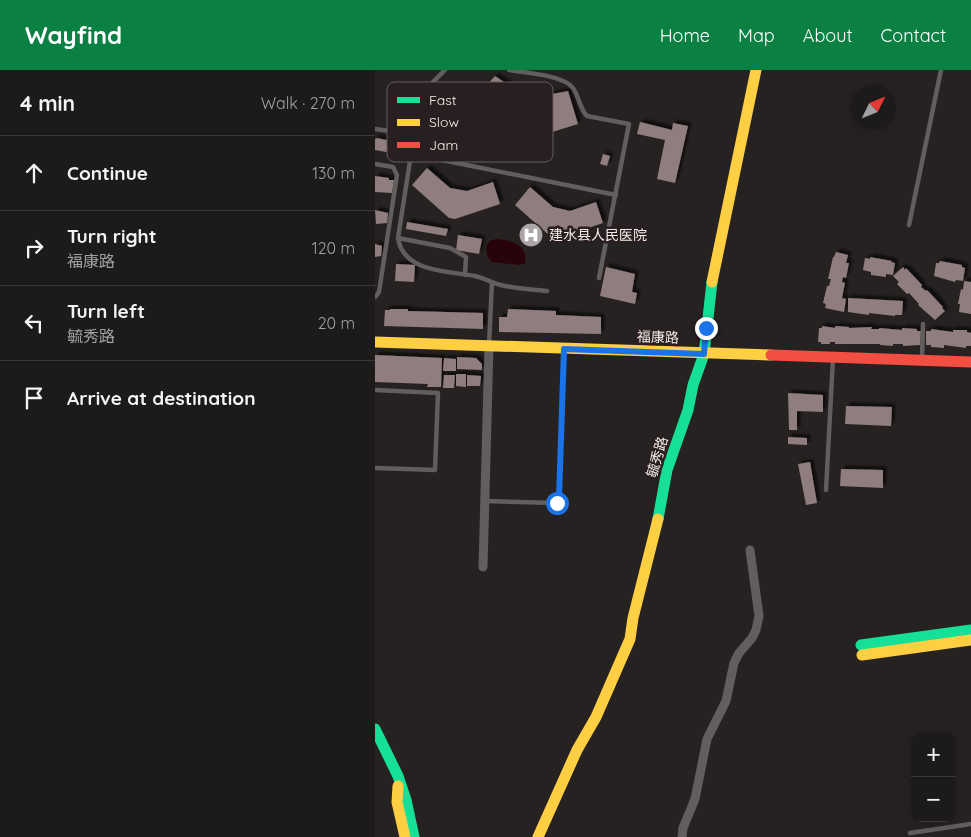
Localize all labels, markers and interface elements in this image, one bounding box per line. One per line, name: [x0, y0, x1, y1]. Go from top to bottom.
text: Wayfind: [25, 20, 122, 50]
text: Home: [660, 24, 710, 47]
text: Map: [738, 24, 775, 47]
text: About: [803, 24, 853, 47]
text: Contact: [881, 24, 946, 47]
legend: [387, 82, 553, 162]
north arrow: [851, 85, 896, 130]
text: 4 min: [20, 90, 75, 116]
text: Fast: [429, 91, 457, 109]
text: Walk · 270 m: [261, 93, 355, 113]
text: Slow: [429, 113, 459, 131]
text: Jam: [429, 136, 458, 154]
icon: ahead: [20, 159, 48, 187]
text: Continue: [67, 161, 148, 185]
text: 130 m: [312, 163, 355, 183]
hospital icon: 建水县人民医院: [518, 222, 544, 248]
text: Turn right: [67, 224, 156, 248]
place label: 建水县人民医院: [549, 226, 647, 244]
icon: right: [20, 234, 48, 262]
text: 120 m: [312, 238, 355, 258]
text: 福康路: [67, 251, 115, 271]
text: Turn left: [67, 299, 145, 323]
icon: left: [20, 309, 48, 337]
text: 20 m: [318, 313, 355, 333]
route end: [695, 317, 718, 340]
text: 毓秀路: [67, 326, 115, 346]
street label: 福康路: [637, 327, 679, 347]
icon: arrive: [20, 384, 48, 412]
text: Arrive at destination: [67, 386, 256, 410]
street label: 毓秀路: [642, 434, 672, 480]
route start: [546, 492, 569, 515]
map controls: [911, 732, 956, 822]
button: +: [911, 732, 956, 777]
button: −: [911, 777, 956, 822]

